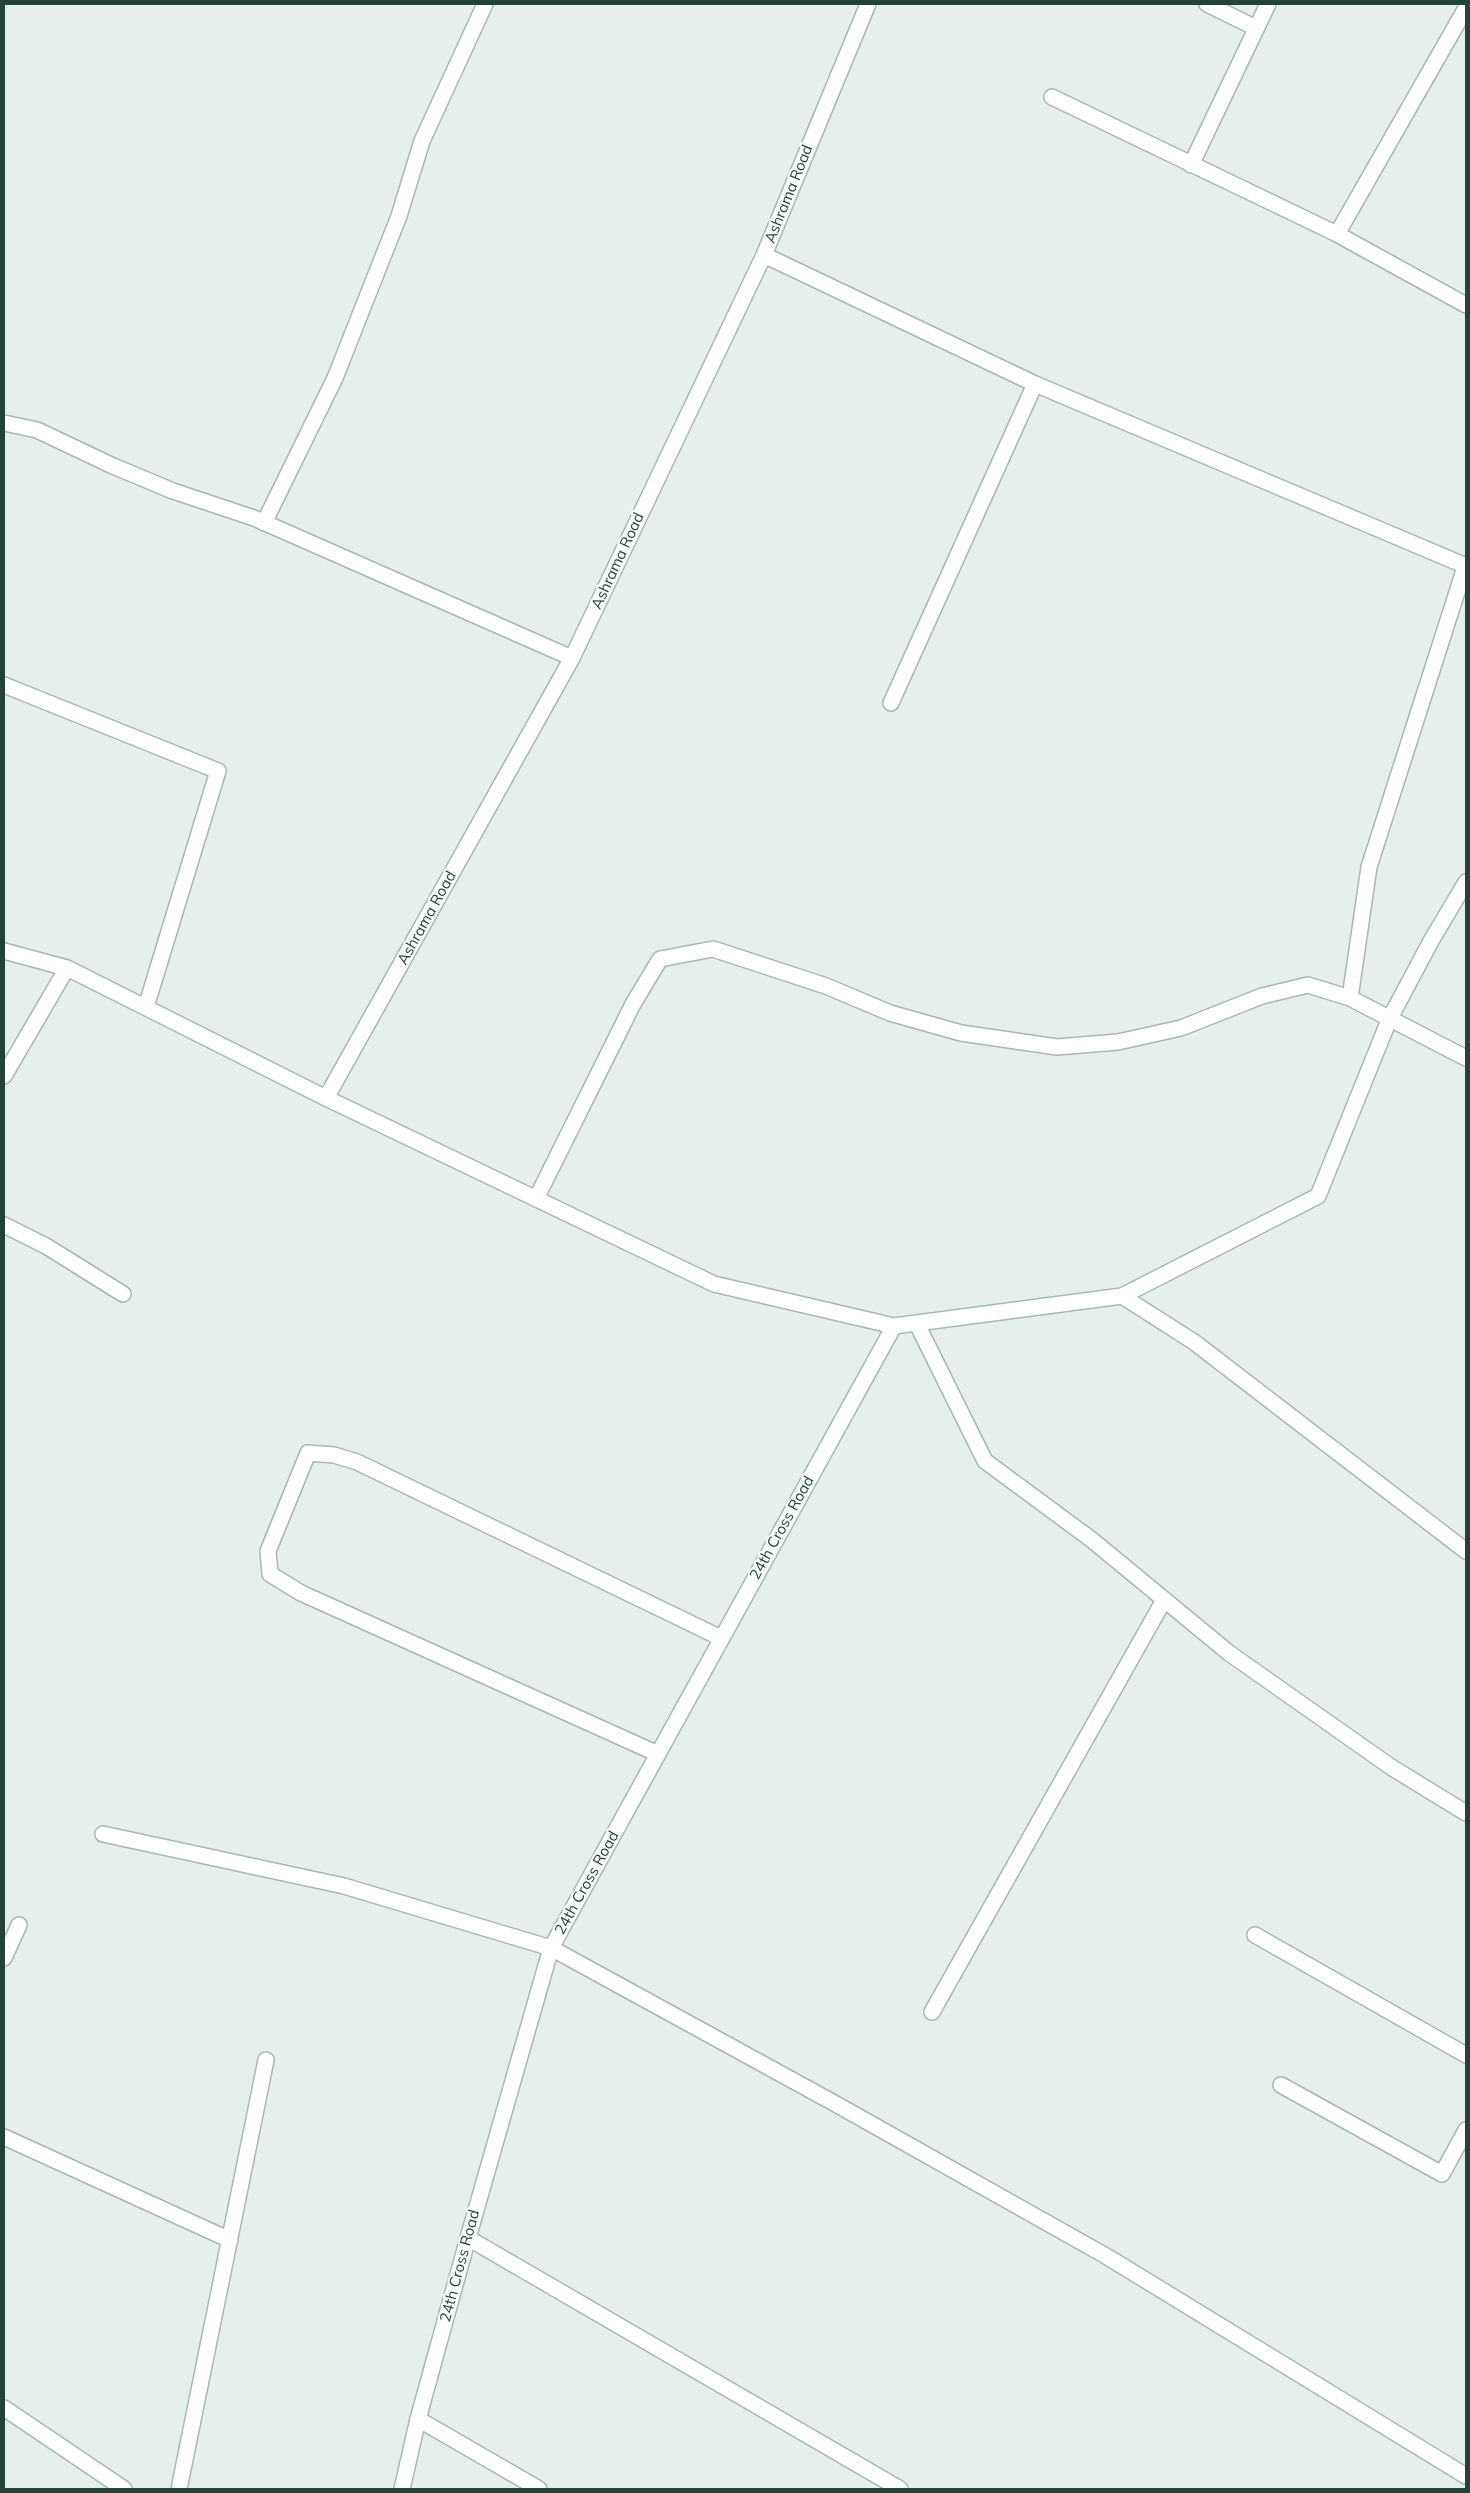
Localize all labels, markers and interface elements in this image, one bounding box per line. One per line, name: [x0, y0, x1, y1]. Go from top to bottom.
street label: Ashrama Road: [761, 142, 817, 246]
street label: Ashrama Road: [588, 510, 648, 612]
street label: Ashrama Road: [394, 868, 460, 968]
street label: 24th Cross Road: [746, 1473, 818, 1583]
street label: 24th Cross Road: [551, 1828, 623, 1938]
street label: 24th Cross Road: [436, 2208, 484, 2324]

